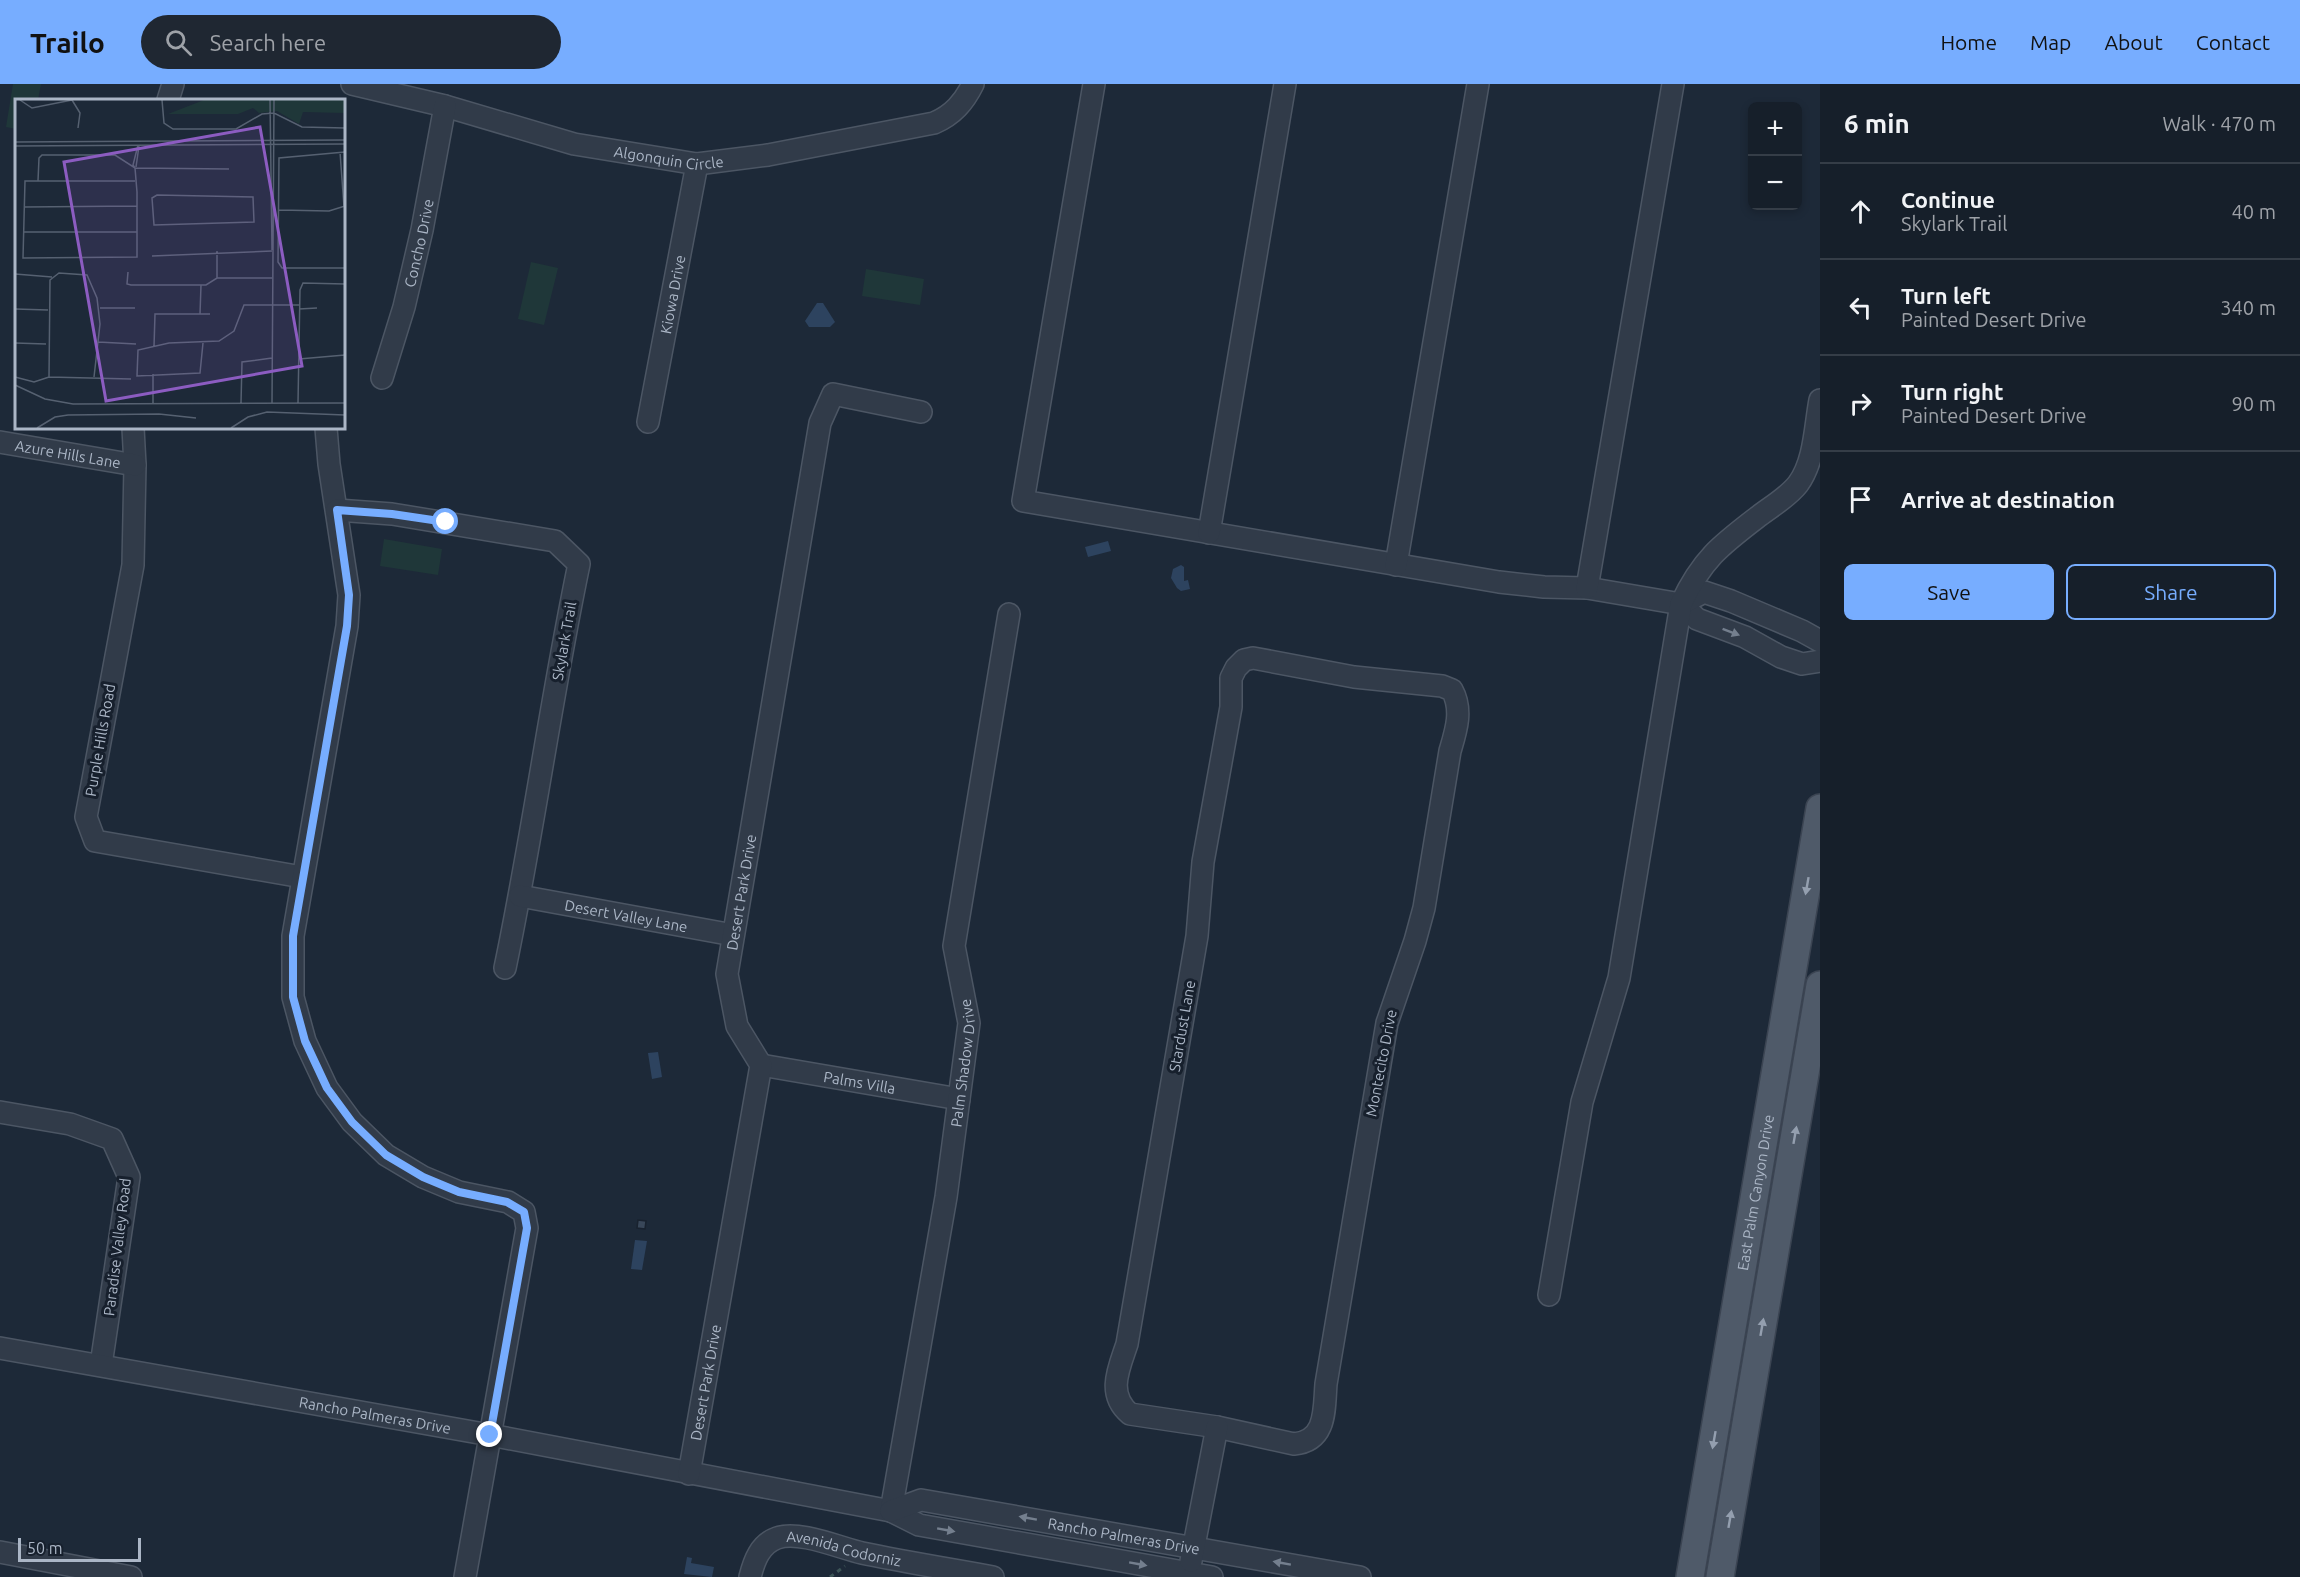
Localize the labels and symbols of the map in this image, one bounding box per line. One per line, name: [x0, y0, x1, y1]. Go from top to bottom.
inset map: [15, 99, 345, 429]
street label: Algonquin Circle: [613, 142, 724, 173]
street label: Concho Drive: [400, 197, 436, 289]
street label: Kiowa Drive: [656, 253, 688, 335]
street label: Azure Hills Lane: [14, 436, 122, 471]
route start: [432, 508, 458, 534]
street label: Skylark Trail: [549, 600, 579, 682]
one-way arrow: [1722, 628, 1740, 637]
street label: Purple Hills Road: [82, 682, 118, 798]
street label: Desert Park Drive: [723, 833, 759, 952]
one-way arrow: [1802, 877, 1811, 896]
street label: Desert Valley Lane: [563, 896, 689, 935]
street label: Stardust Lane: [1166, 979, 1198, 1073]
street label: Palm Shadow Drive: [947, 998, 977, 1128]
street label: Montecito Drive: [1362, 1008, 1400, 1118]
street label: Palms Villa: [822, 1067, 897, 1096]
street label: East Palm Canyon Drive: [1733, 1113, 1777, 1272]
one-way arrow: [1790, 1125, 1799, 1144]
street label: Paradise Valley Road: [100, 1177, 134, 1317]
one-way arrow: [1758, 1317, 1767, 1336]
street label: Desert Park Drive: [687, 1323, 724, 1442]
street label: Rancho Palmeras Drive: [298, 1393, 452, 1436]
route end: [476, 1421, 502, 1447]
one-way arrow: [1709, 1431, 1718, 1450]
one-way arrow: [1726, 1510, 1735, 1529]
one-way arrow: [1018, 1514, 1037, 1523]
street label: Rancho Palmeras Drive: [1047, 1514, 1201, 1557]
one-way arrow: [937, 1526, 956, 1535]
street label: Avenida Codorniz: [786, 1527, 903, 1569]
scale bar: [18, 1535, 141, 1562]
one-way arrow: [1272, 1558, 1291, 1567]
one-way arrow: [1129, 1560, 1148, 1569]

